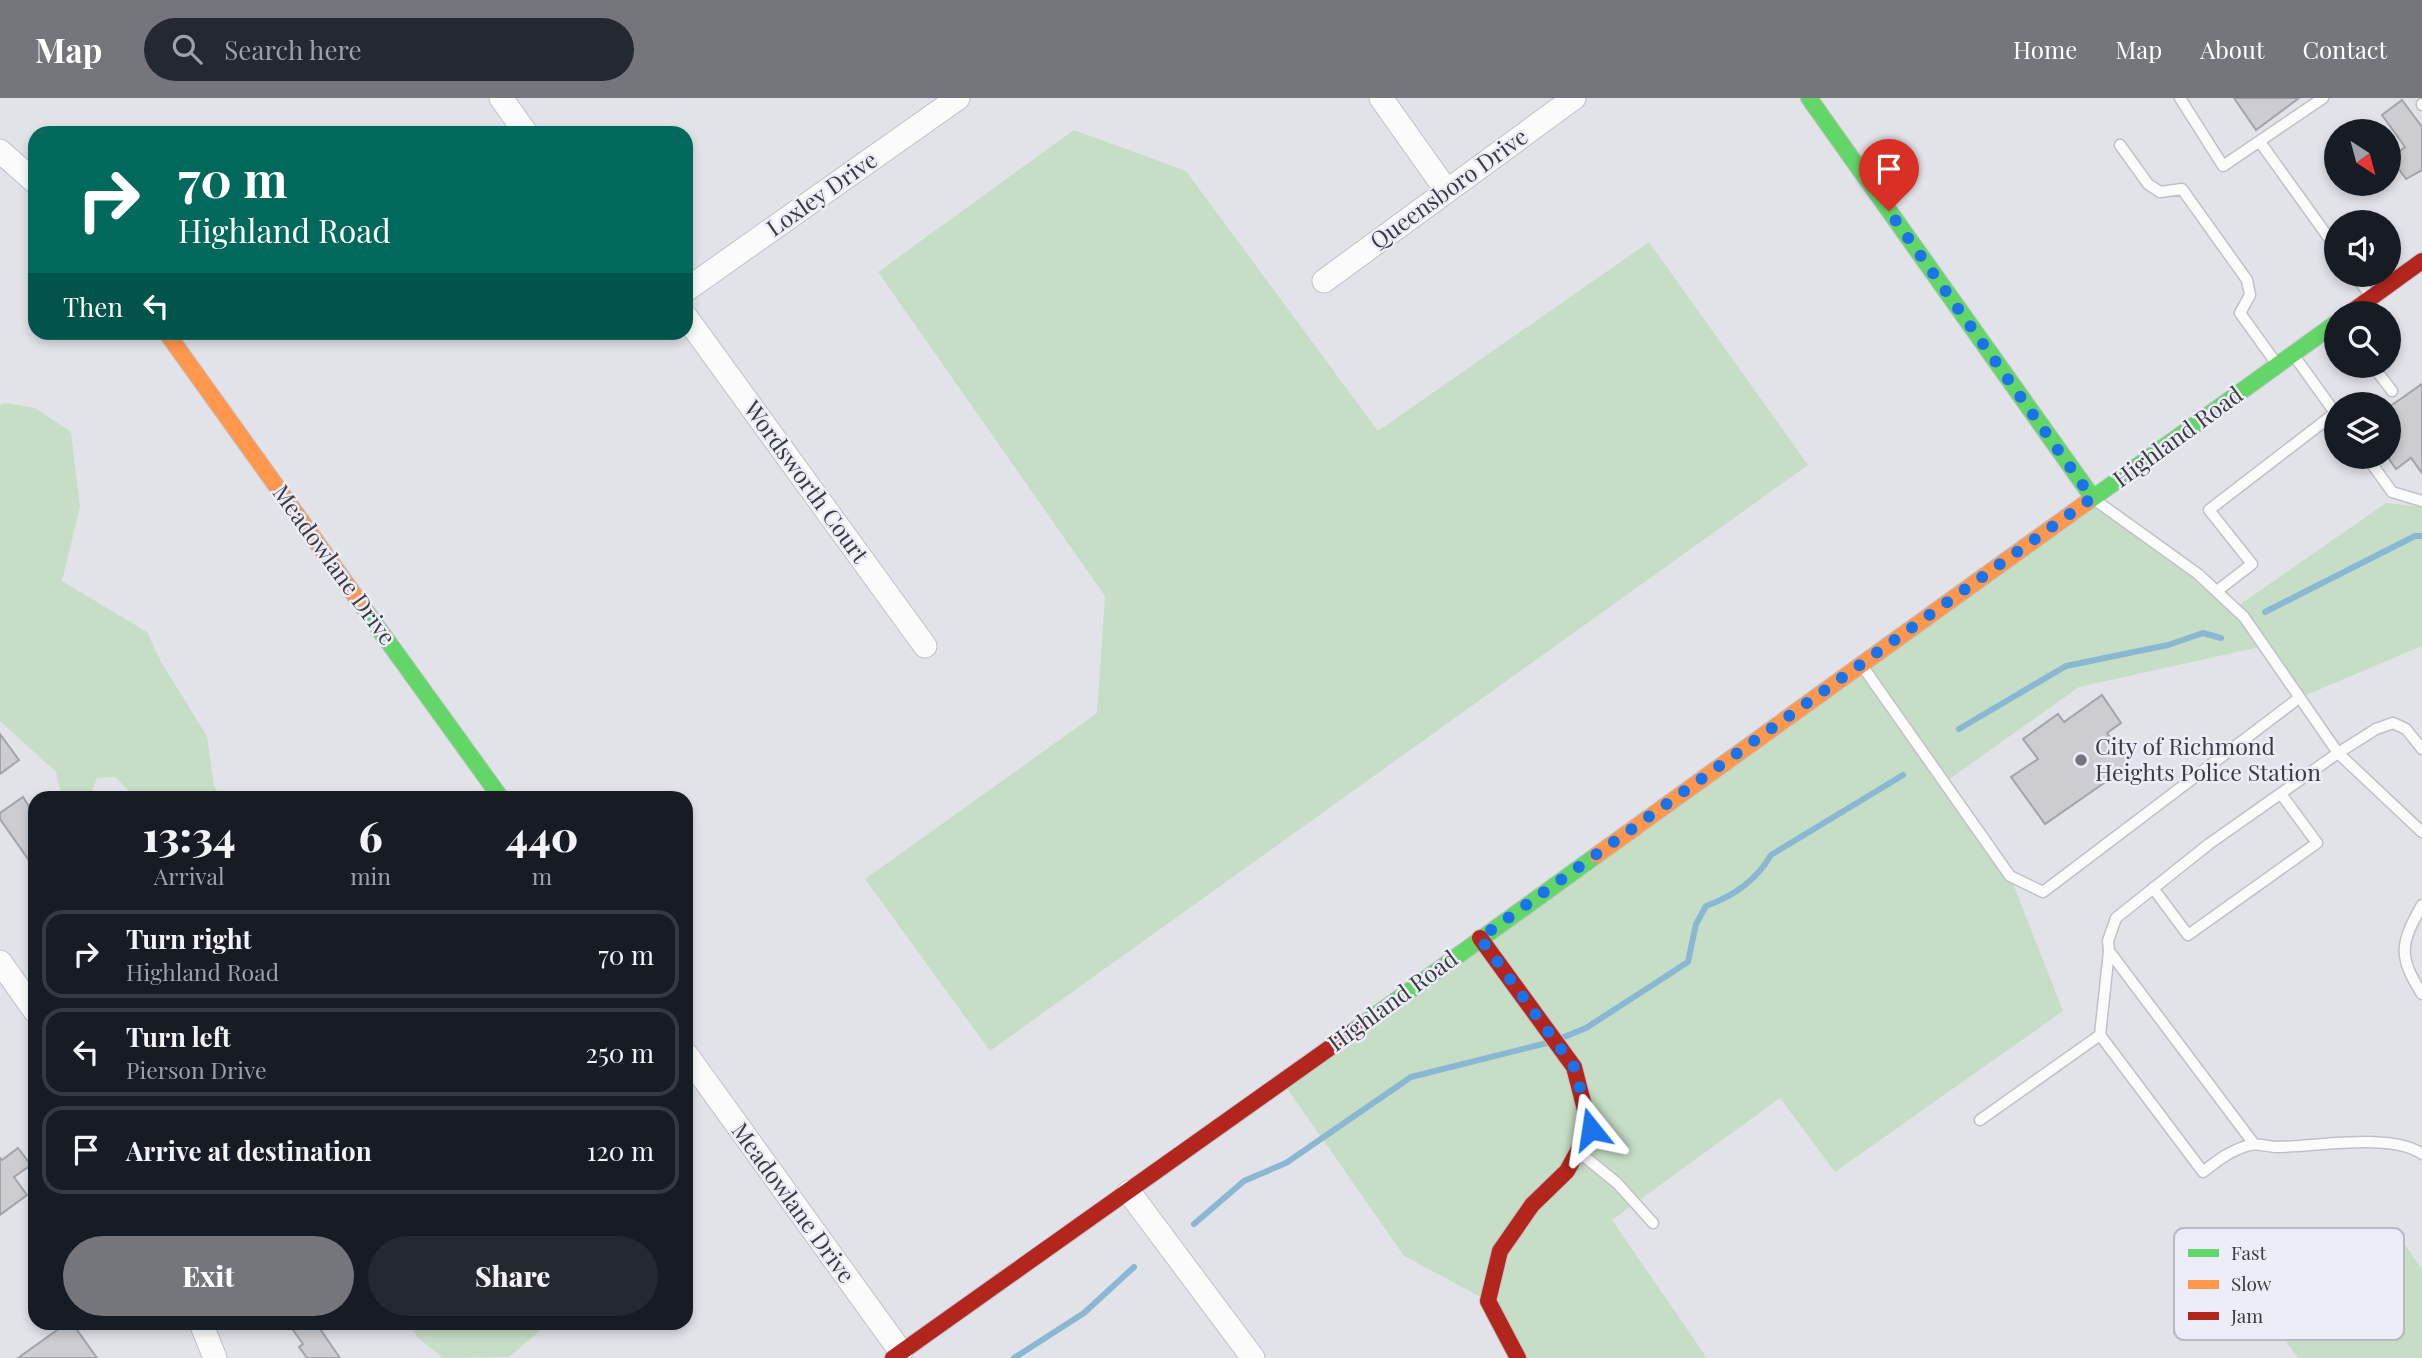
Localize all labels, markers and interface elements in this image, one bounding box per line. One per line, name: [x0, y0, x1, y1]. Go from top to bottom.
search box: [144, 18, 634, 81]
text: Map: [35, 27, 102, 71]
icon: search: [168, 30, 206, 68]
text: Search here: [224, 32, 362, 67]
text: Home: [2013, 33, 2077, 65]
text: Map: [2115, 33, 2162, 65]
text: About: [2200, 33, 2264, 65]
text: Contact: [2302, 33, 2387, 65]
north arrow: [2324, 119, 2401, 196]
map controls: [2324, 119, 2401, 469]
street label: Queensboro Drive: [1363, 120, 1533, 255]
pin: [1859, 139, 1919, 211]
street label: Loxley Drive: [760, 143, 883, 242]
text: 70 m: [178, 145, 288, 210]
icon: arrive: [1870, 150, 1908, 188]
icon: right: [63, 154, 154, 245]
text: Highland Road: [178, 208, 391, 251]
button: sound: [2324, 210, 2401, 287]
icon: left: [137, 287, 175, 325]
text: Then: [63, 289, 123, 324]
button: search: [2324, 301, 2401, 378]
street label: Highland Road: [2106, 378, 2248, 493]
button: layers: [2324, 392, 2401, 469]
street label: Wordsworth Court: [737, 393, 877, 569]
street label: Meadowlane Drive: [267, 478, 404, 651]
place label: City of Richmond Heights Police Station: [2095, 730, 2321, 787]
marker: City of Richmond Heights Police Station: [2073, 752, 2089, 768]
text: 13:34: [142, 807, 236, 863]
text: 6: [359, 807, 383, 863]
text: 440: [506, 807, 579, 863]
text: Arrival: [154, 860, 225, 891]
text: min: [350, 860, 391, 891]
text: m: [532, 860, 552, 891]
text: Turn right: [126, 921, 252, 956]
icon: right: [67, 935, 105, 973]
text: 70 m: [598, 937, 654, 972]
street label: Highland Road: [1321, 942, 1463, 1057]
text: Highland Road: [126, 956, 279, 987]
text: Turn left: [126, 1019, 231, 1054]
icon: left: [67, 1033, 105, 1071]
text: 250 m: [586, 1035, 654, 1070]
text: Pierson Drive: [126, 1054, 267, 1085]
position arrow: [1554, 1092, 1628, 1166]
street label: Meadowlane Drive: [726, 1116, 863, 1289]
icon: arrive: [67, 1131, 105, 1169]
text: Arrive at destination: [126, 1133, 372, 1168]
text: 120 m: [587, 1133, 654, 1168]
legend: [2174, 1228, 2404, 1340]
button: Exit: [63, 1236, 354, 1316]
button: Share: [368, 1236, 658, 1316]
text: Fast: [2231, 1239, 2267, 1265]
text: Slow: [2231, 1270, 2272, 1296]
text: Jam: [2230, 1302, 2263, 1328]

